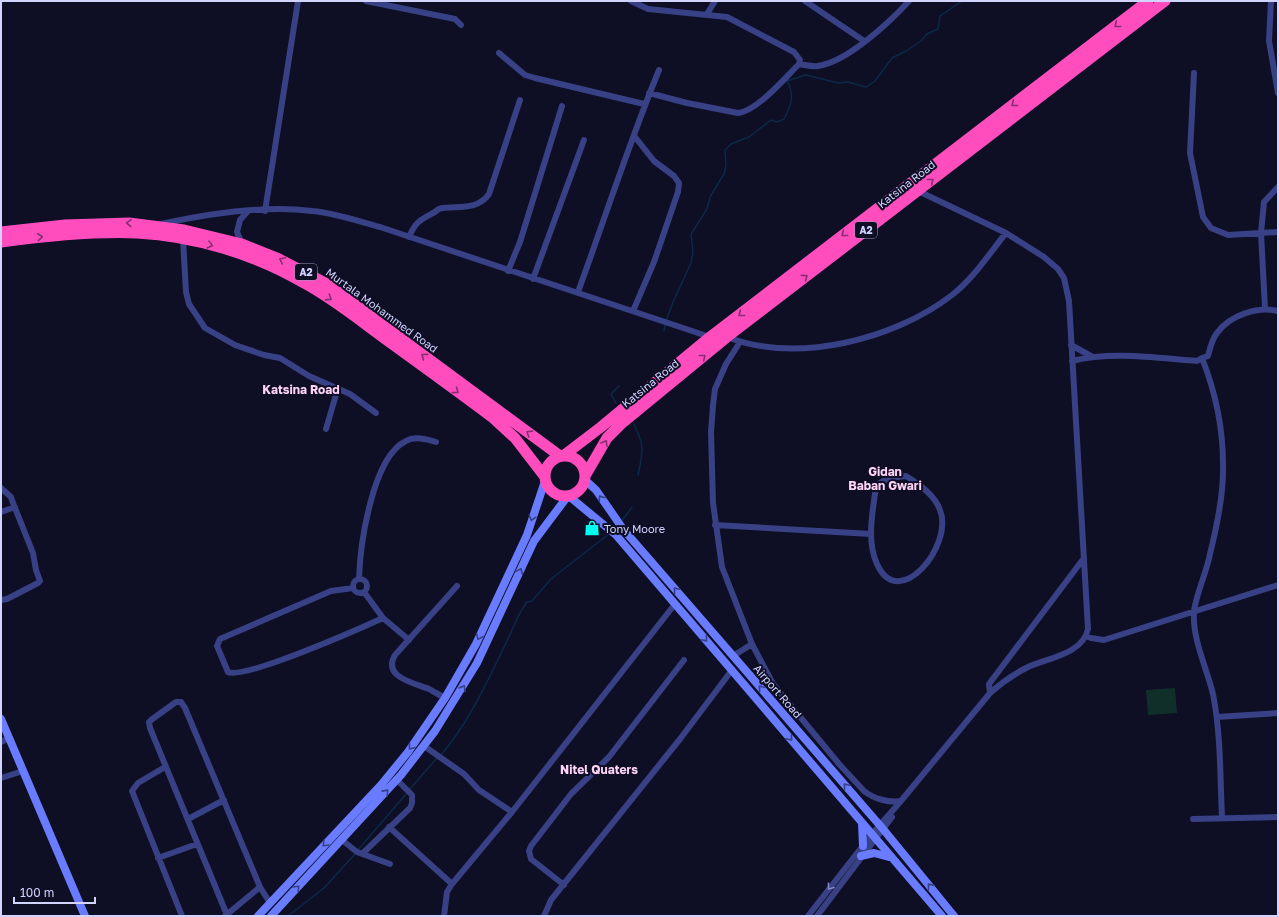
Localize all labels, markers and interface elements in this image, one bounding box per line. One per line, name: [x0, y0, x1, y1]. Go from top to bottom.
one-way arrow: [1114, 20, 1121, 27]
one-way arrow: [1011, 99, 1018, 106]
street label: Katsina Road: [875, 157, 937, 211]
one-way arrow: [926, 179, 933, 186]
one-way arrow: [126, 219, 132, 228]
road number: A2: [855, 222, 877, 238]
one-way arrow: [842, 230, 849, 237]
one-way arrow: [37, 233, 43, 242]
one-way arrow: [207, 241, 214, 249]
one-way arrow: [278, 257, 286, 265]
road number: A2: [295, 264, 317, 280]
street label: Murtala Mohammed Road: [324, 265, 440, 355]
one-way arrow: [801, 275, 808, 282]
one-way arrow: [324, 293, 331, 300]
one-way arrow: [739, 309, 746, 316]
one-way arrow: [422, 353, 429, 360]
one-way arrow: [698, 355, 705, 362]
street label: Katsina Road: [619, 356, 681, 410]
district label: Katsina Road: [262, 382, 340, 397]
one-way arrow: [452, 386, 459, 393]
one-way arrow: [526, 430, 533, 438]
one-way arrow: [601, 440, 608, 447]
district label: Gidan Baban Gwari: [848, 464, 922, 493]
one-way arrow: [599, 495, 606, 502]
one-way arrow: [528, 514, 537, 521]
shop icon: Tony Moore: [583, 519, 601, 537]
place label: Tony Moore: [604, 522, 665, 535]
one-way arrow: [515, 568, 523, 575]
one-way arrow: [674, 587, 681, 594]
one-way arrow: [476, 632, 484, 640]
one-way arrow: [701, 634, 708, 642]
street label: Airport Road: [751, 662, 805, 720]
one-way arrow: [458, 685, 466, 692]
one-way arrow: [758, 685, 766, 693]
one-way arrow: [785, 733, 793, 741]
one-way arrow: [409, 743, 416, 750]
district label: Nitel Quaters: [560, 762, 638, 777]
one-way arrow: [844, 784, 851, 791]
one-way arrow: [381, 790, 388, 797]
one-way arrow: [322, 839, 330, 847]
scale bar: [14, 879, 95, 905]
one-way arrow: [828, 883, 835, 890]
one-way arrow: [927, 883, 934, 891]
text: 100 m: [20, 885, 54, 900]
one-way arrow: [292, 885, 299, 892]

